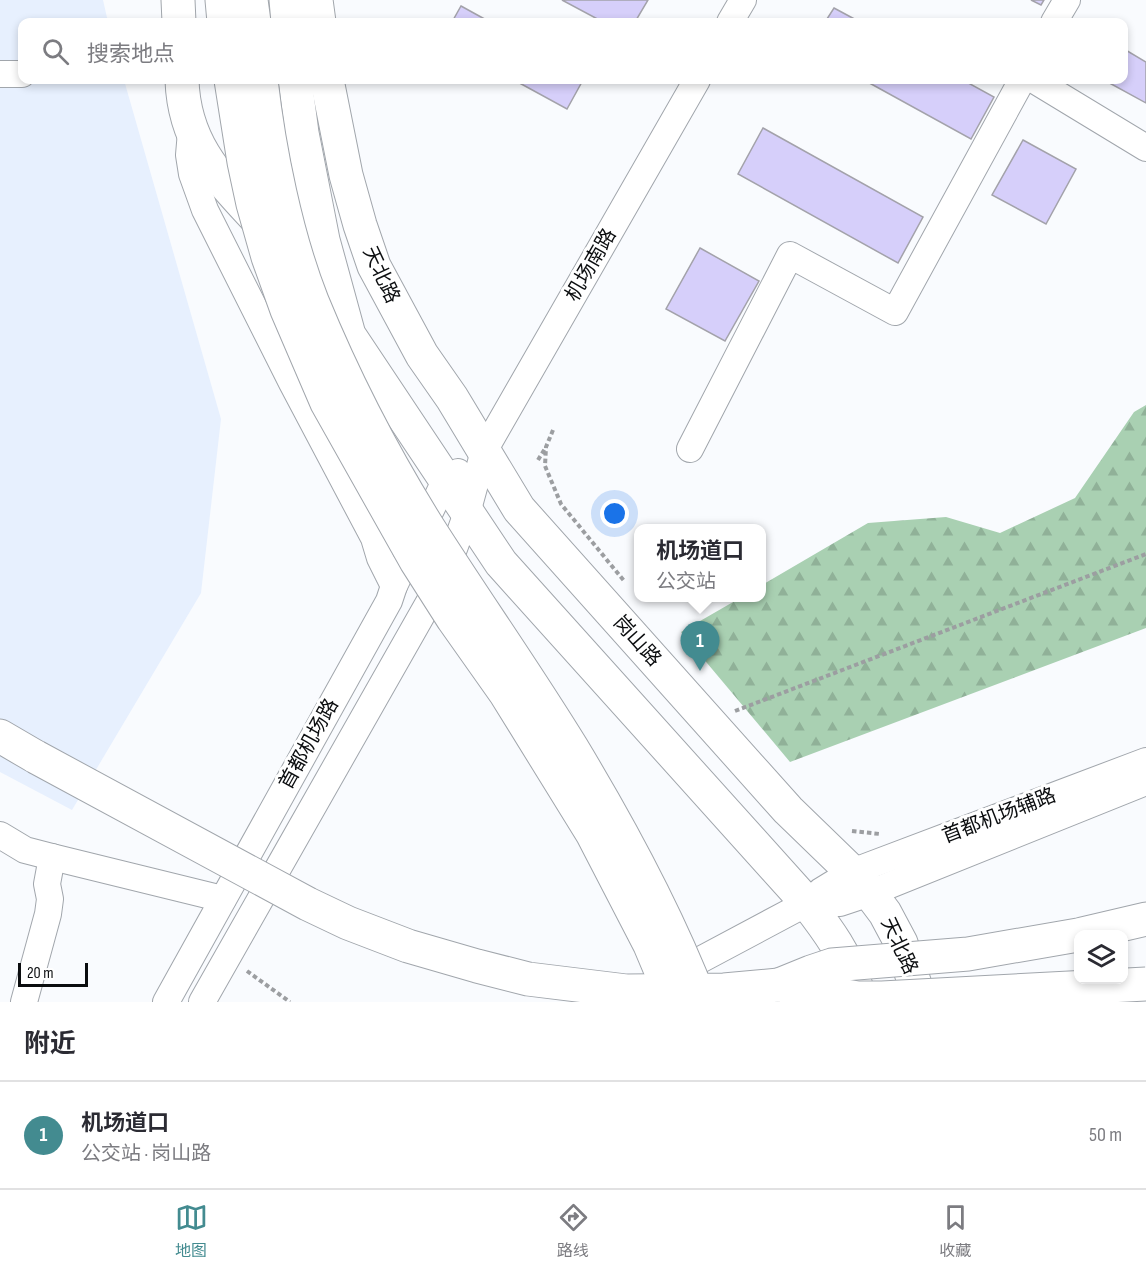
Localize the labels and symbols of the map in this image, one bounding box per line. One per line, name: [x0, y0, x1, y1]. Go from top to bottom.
street label: 机场南路: [561, 224, 621, 306]
street label: 天北路: [357, 243, 405, 307]
your location: [600, 499, 629, 528]
street label: 岗山路: [608, 611, 666, 671]
pin: 1: [680, 622, 720, 671]
street label: 首都机场路: [274, 694, 344, 794]
street label: 首都机场辅路: [939, 783, 1059, 849]
street label: 天北路: [875, 914, 923, 978]
scale bar: [18, 960, 88, 988]

